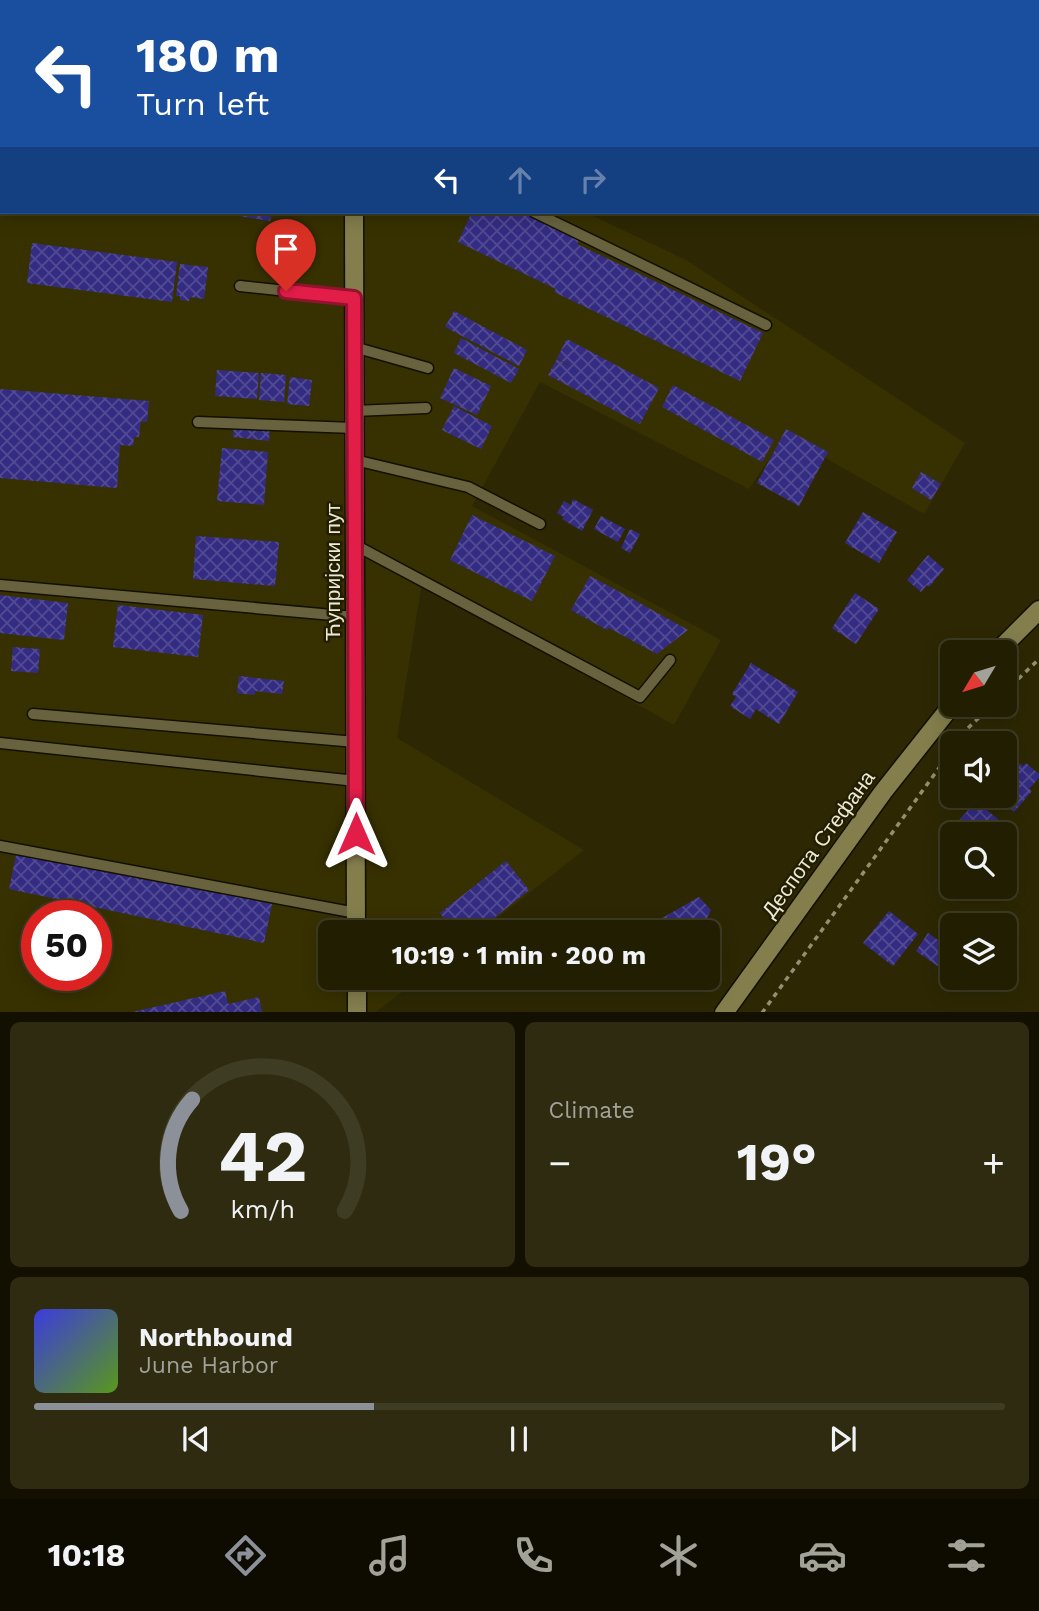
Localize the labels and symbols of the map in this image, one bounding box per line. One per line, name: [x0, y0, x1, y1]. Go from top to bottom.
pin: [256, 219, 316, 291]
street label: Ћупријски пут: [320, 503, 345, 641]
north arrow: [940, 640, 1017, 718]
street label: Деспота Стефана: [756, 765, 880, 922]
position arrow: [319, 797, 393, 871]
speed limit sign: 50: [21, 900, 112, 991]

